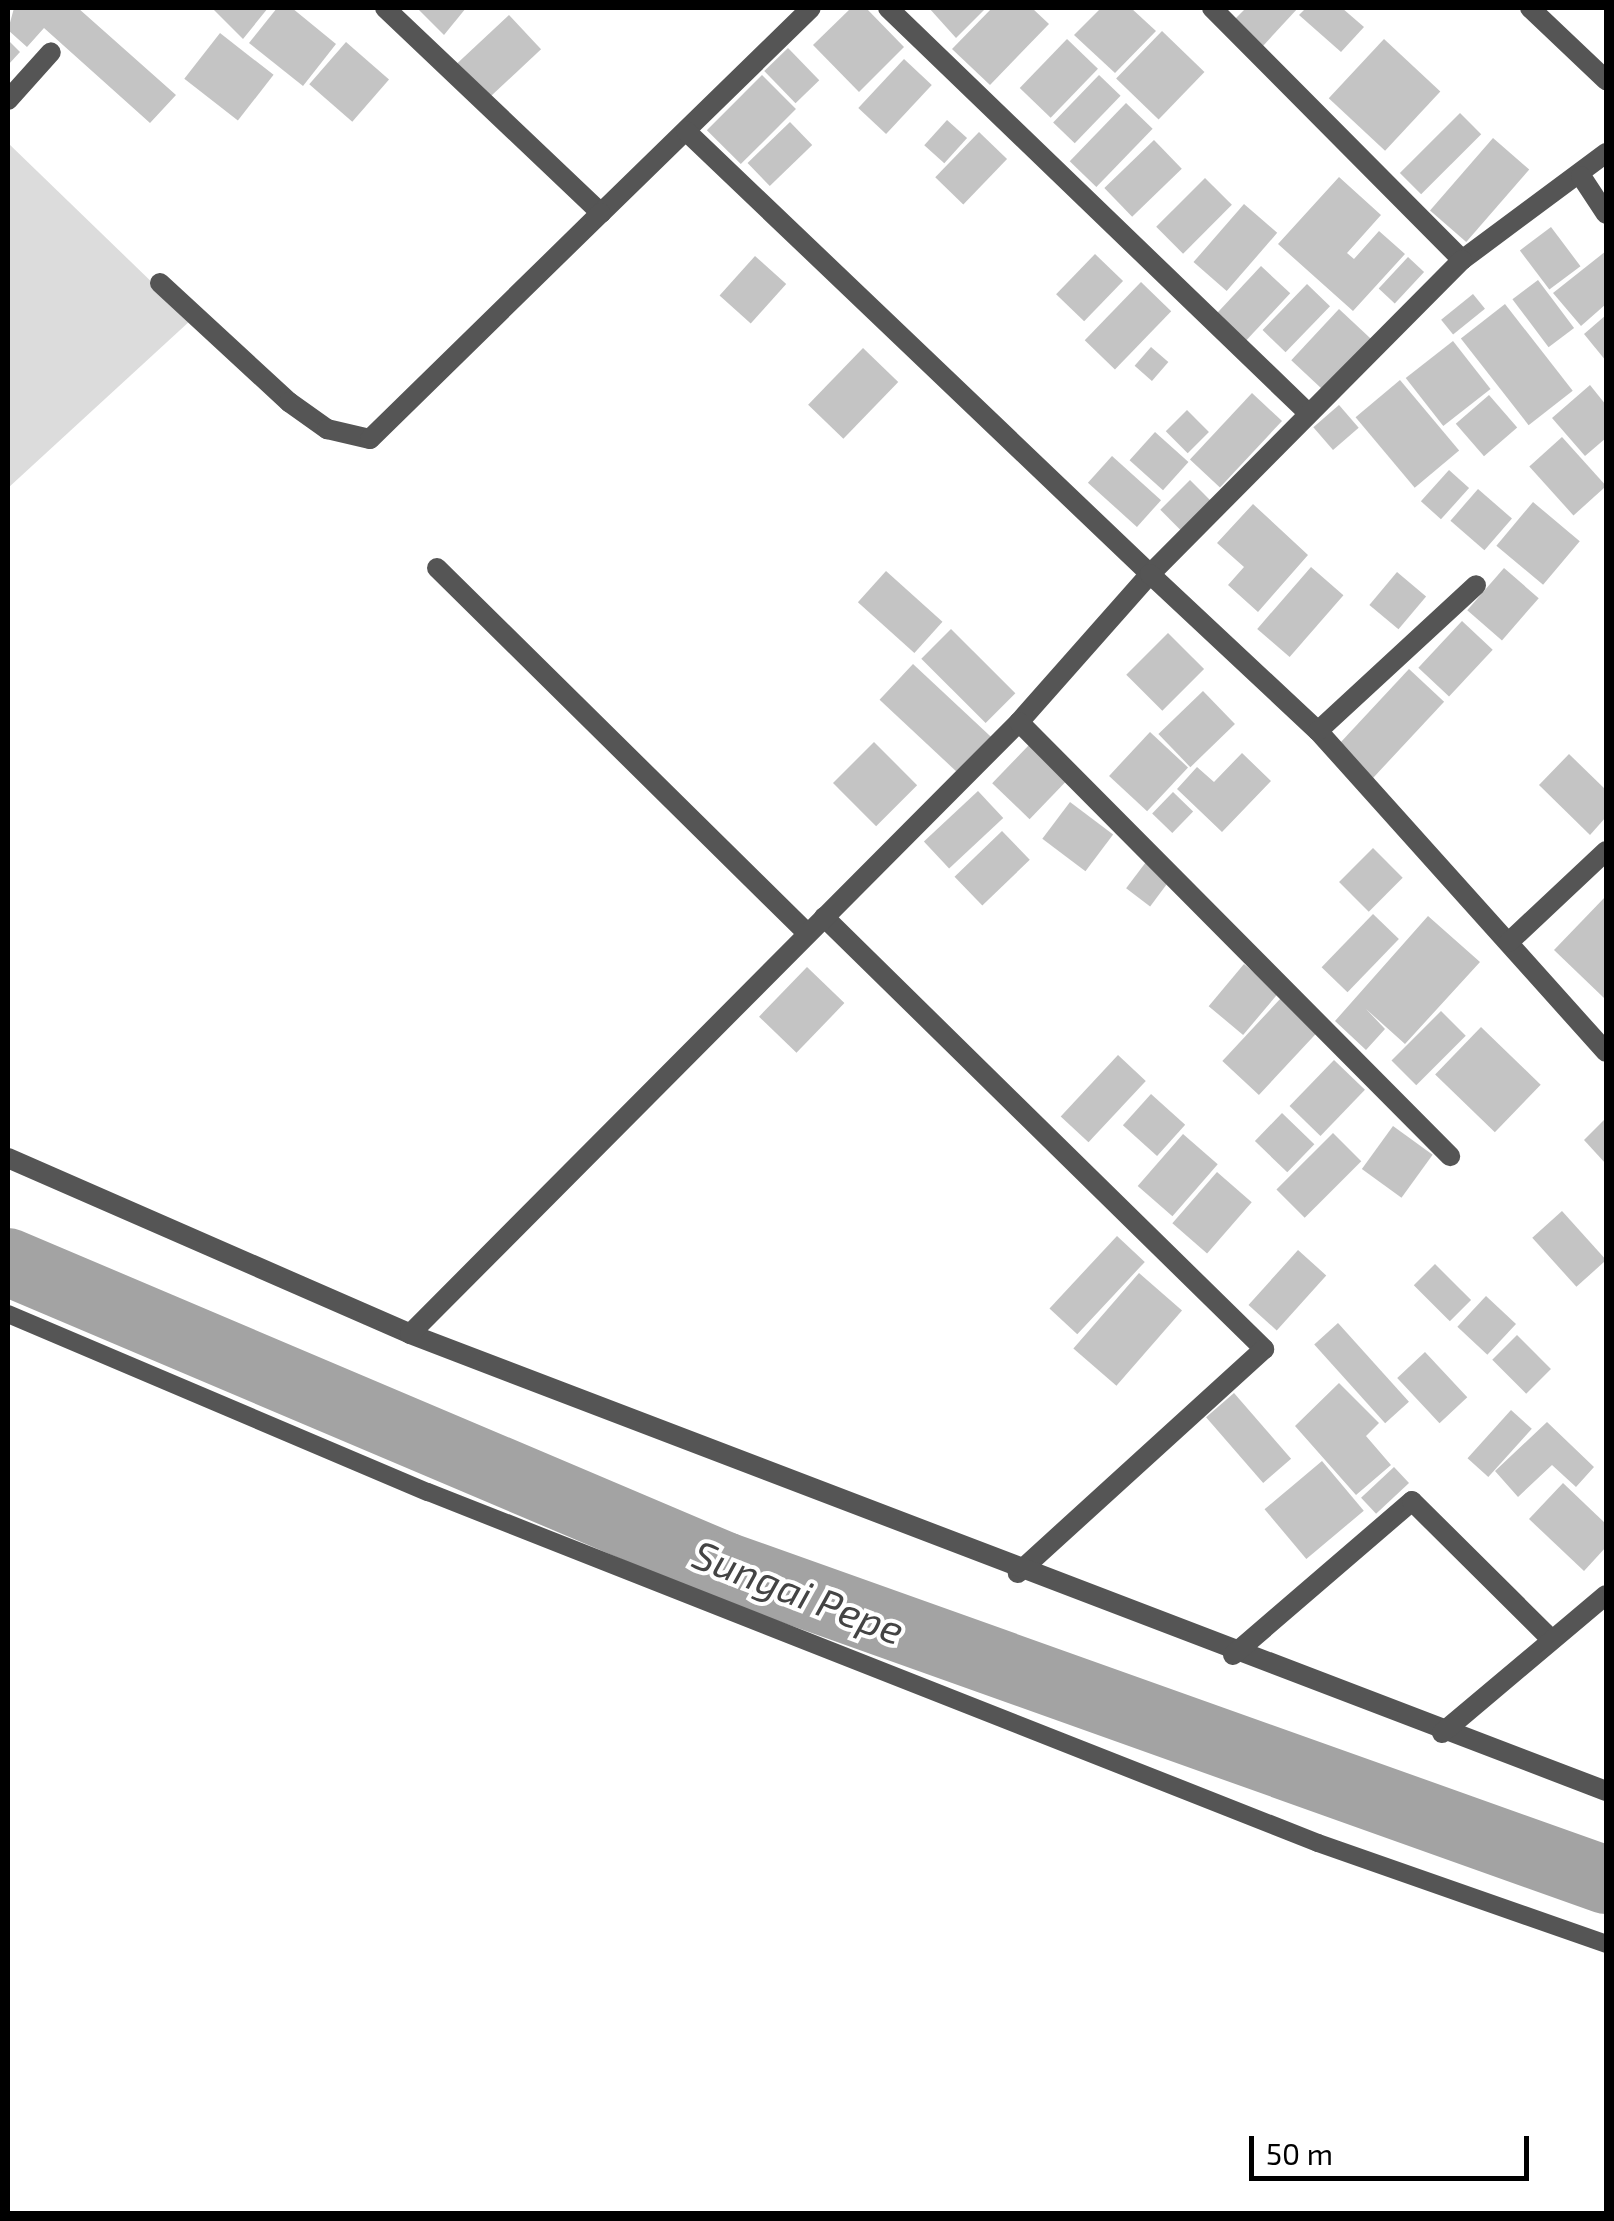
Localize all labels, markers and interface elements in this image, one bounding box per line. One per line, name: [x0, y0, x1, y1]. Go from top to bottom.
water label: Sungai Pepe: [687, 1529, 911, 1653]
scale bar: [1254, 2116, 1534, 2178]
text: 50 m: [1266, 2135, 1333, 2171]

